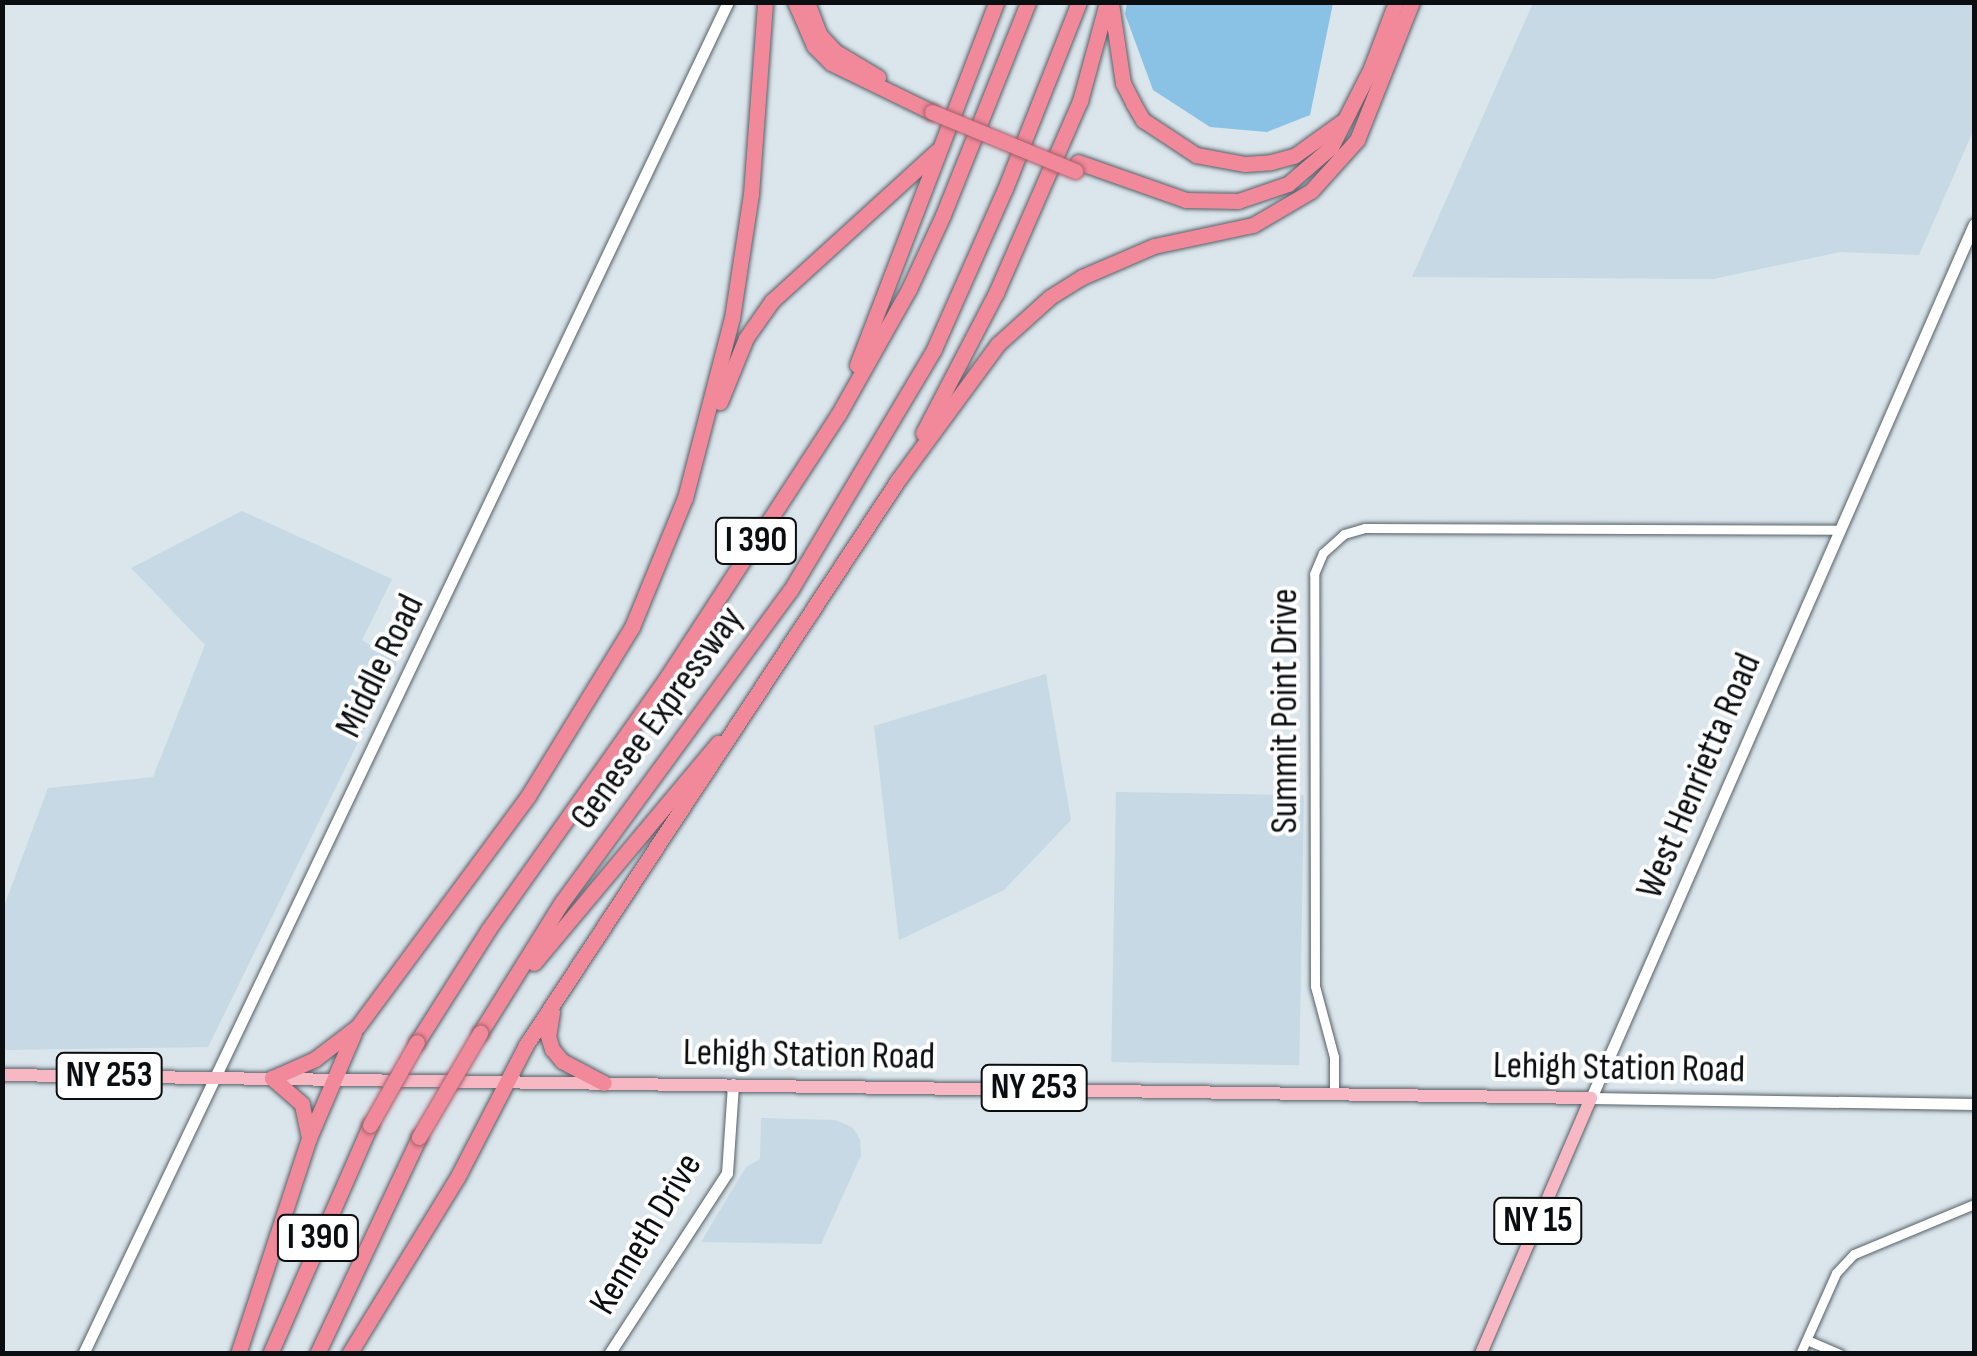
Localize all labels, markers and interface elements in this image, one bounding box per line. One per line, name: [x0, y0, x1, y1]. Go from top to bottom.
road number: I 390: [714, 511, 798, 571]
street label: Middle Road: [326, 587, 434, 745]
street label: Summit Point Drive: [1262, 588, 1308, 834]
street label: Genesee Expressway: [561, 598, 753, 838]
street label: West Henrietta Road: [1627, 647, 1771, 905]
street label: Lehigh Station Road: [683, 1030, 935, 1080]
street label: Lehigh Station Road: [1493, 1043, 1745, 1093]
road number: NY 253: [54, 1046, 164, 1106]
road number: NY 253: [979, 1058, 1089, 1118]
street label: Kenneth Drive: [580, 1145, 712, 1323]
road number: NY 15: [1493, 1191, 1583, 1251]
road number: I 390: [276, 1208, 360, 1268]

